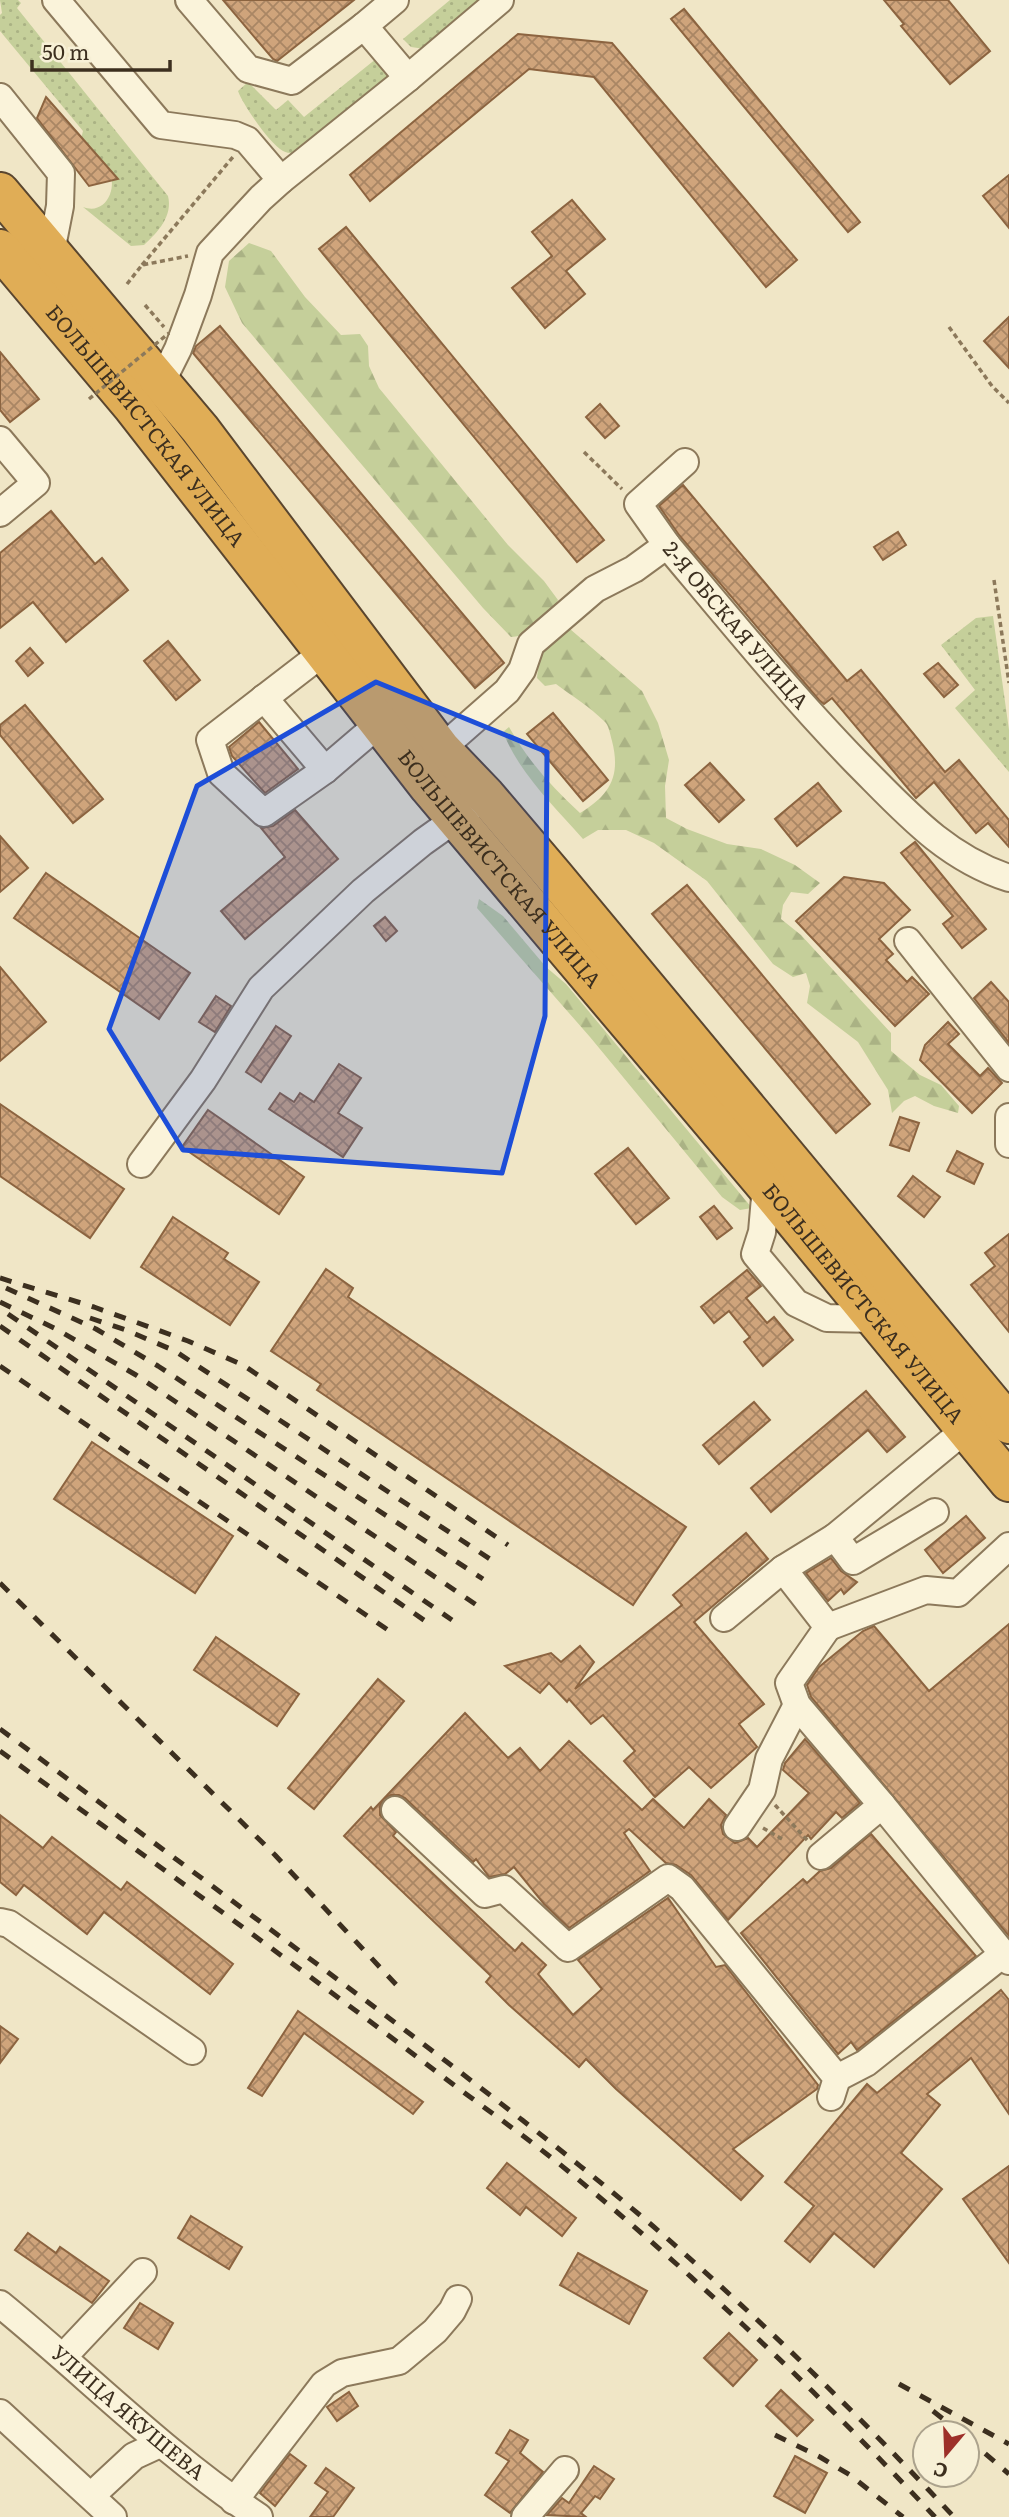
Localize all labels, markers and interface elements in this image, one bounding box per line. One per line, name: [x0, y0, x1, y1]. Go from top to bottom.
scale bar: [32, 28, 170, 72]
text: 50 m: [42, 35, 89, 66]
street label: БОЛЬШЕВИСТСКАЯ УЛИЦА: [40, 297, 254, 553]
street label: 2-Я ОБСКАЯ УЛИЦА: [657, 534, 818, 715]
street label: БОЛЬШЕВИСТСКАЯ УЛИЦА: [392, 742, 610, 994]
street label: БОЛЬШЕВИСТСКАЯ УЛИЦА: [757, 1175, 973, 1430]
street label: УЛИЦА ЯКУШЕВА: [46, 2336, 213, 2486]
north arrow: [911, 2419, 981, 2489]
text: С: [929, 2456, 951, 2486]

